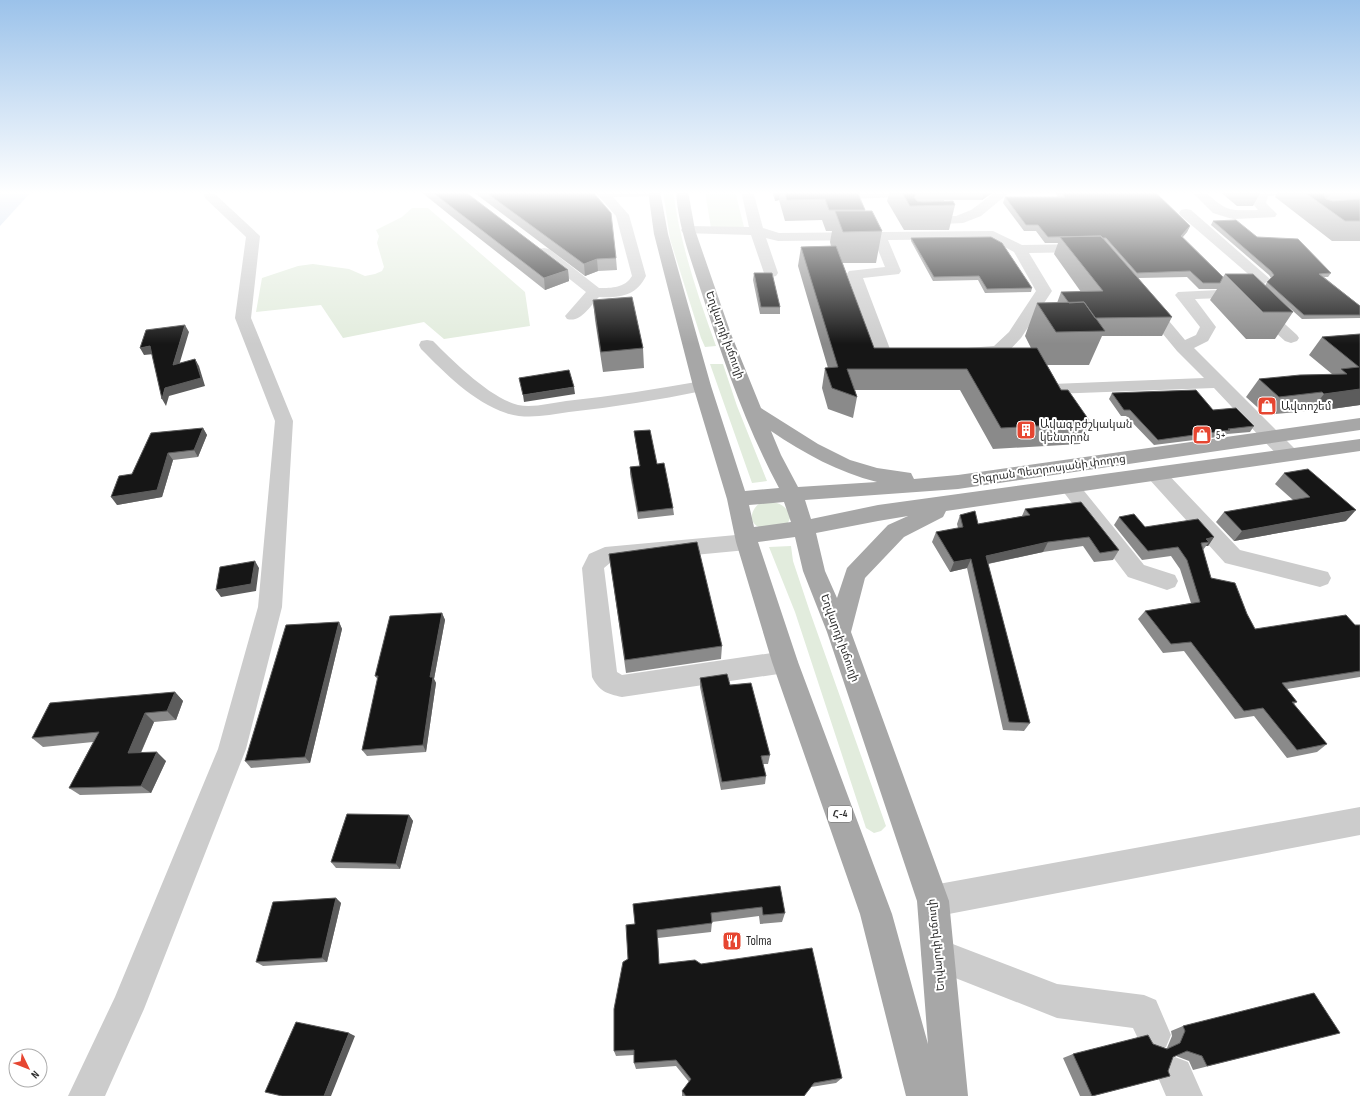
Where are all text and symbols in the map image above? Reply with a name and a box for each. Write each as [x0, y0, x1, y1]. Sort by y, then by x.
street label: Եղվարդի խճուղի [703, 289, 747, 381]
shop icon: Ավտոշեմ [1256, 395, 1278, 417]
place label: Ավտոշեմ [1281, 400, 1332, 413]
place label: Ավագ բժշկական կենտրոն [1040, 418, 1132, 444]
building icon: Ավագ բժշկական կենտրոն [1015, 419, 1037, 441]
shop icon: 5+ [1191, 424, 1213, 446]
place label: 5+ [1216, 429, 1226, 442]
street label: Տիգրան Պետրոսյանի փողոց [972, 452, 1126, 486]
street label: Եղվարդի խճուղի [818, 592, 862, 684]
road number: Հ-4 [828, 806, 852, 822]
street label: Եղվարդի խճուղի [925, 898, 947, 992]
restaurant icon: Tolma [721, 930, 743, 952]
place label: Tolma [746, 933, 772, 949]
north arrow [8, 1048, 48, 1088]
text: N [28, 1068, 42, 1081]

